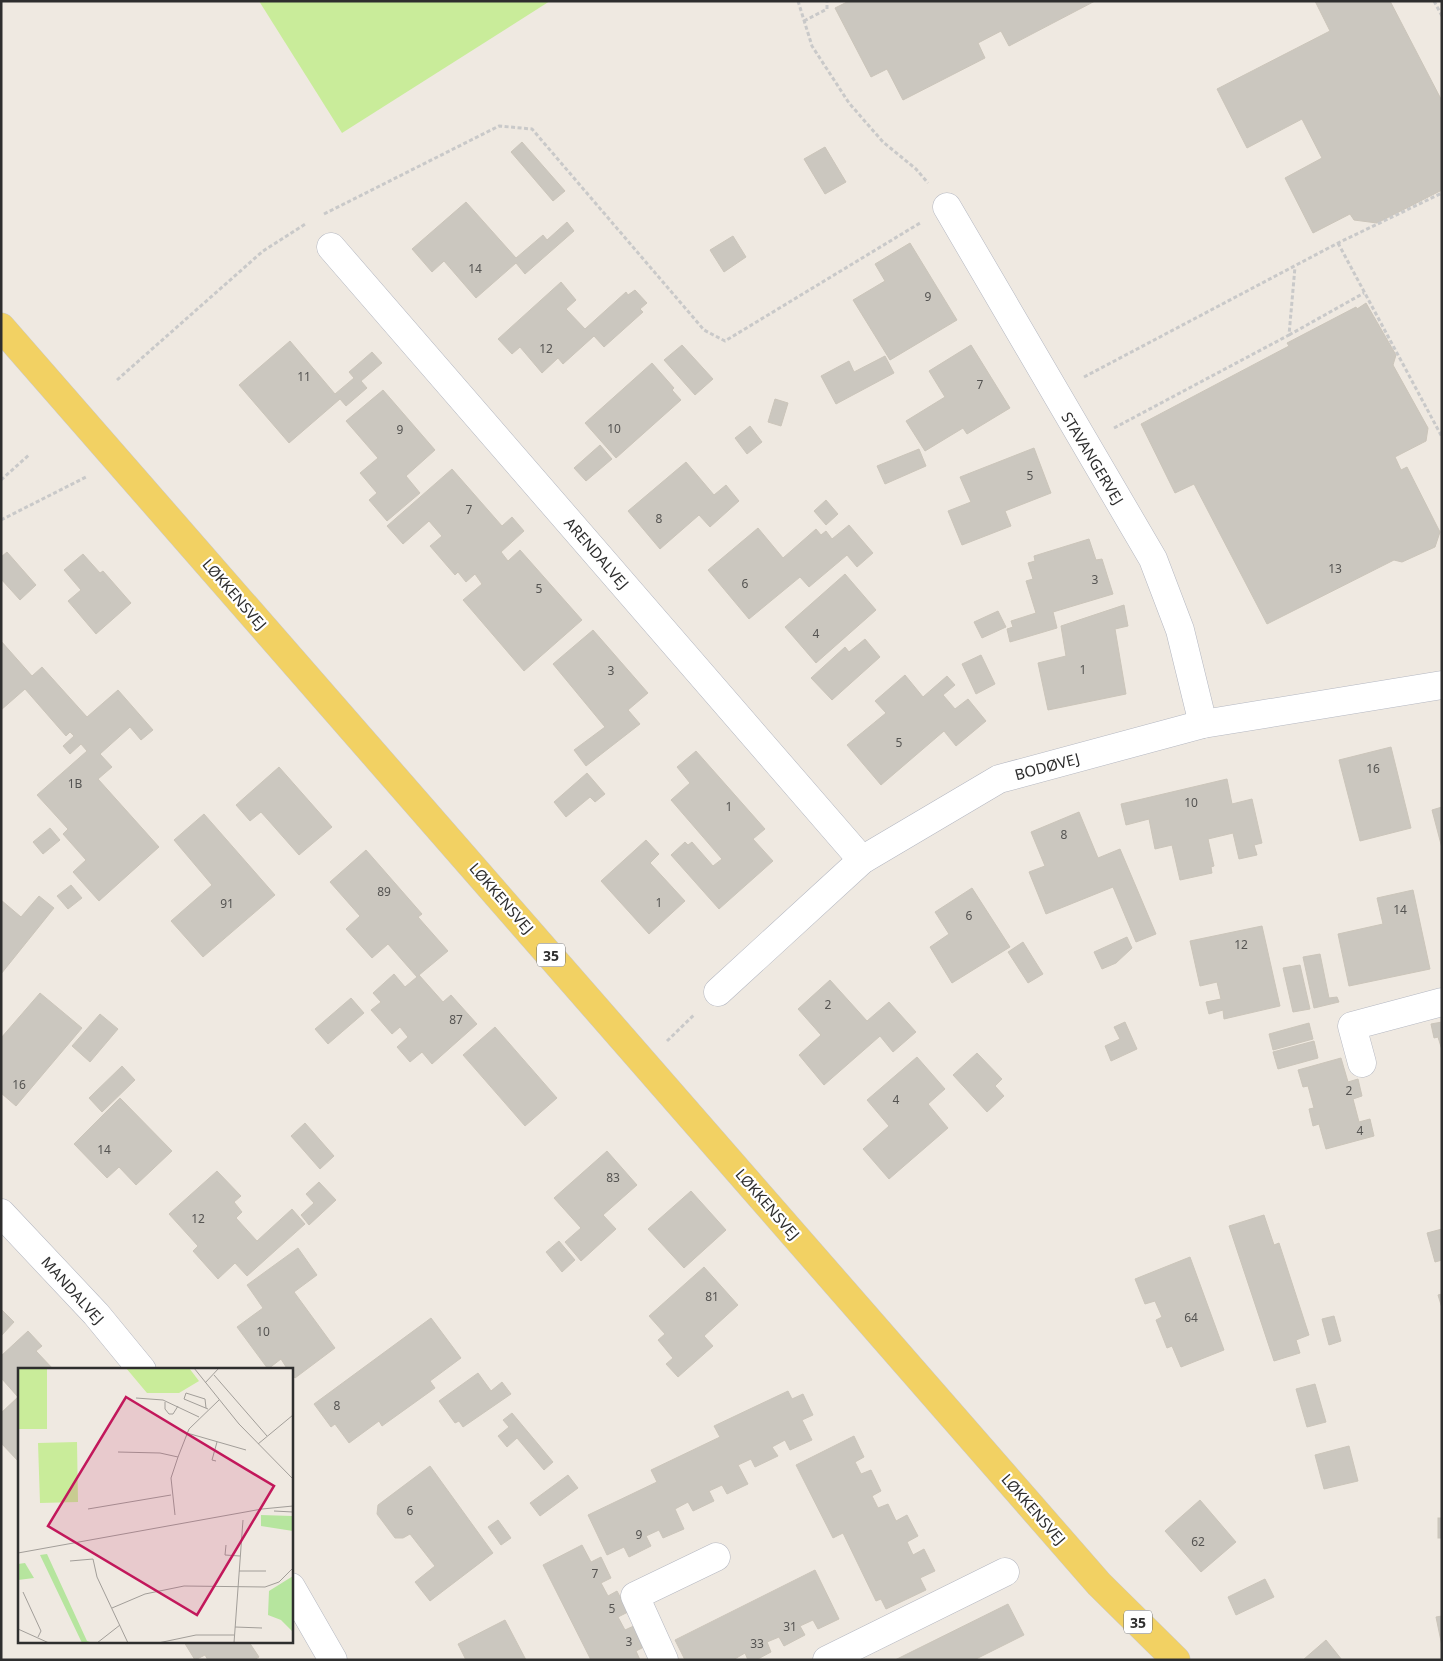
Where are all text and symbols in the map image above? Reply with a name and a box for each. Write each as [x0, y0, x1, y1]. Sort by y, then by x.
house number: 14 [468, 260, 482, 277]
house number: 9 [925, 288, 932, 305]
house number: 12 [539, 340, 553, 357]
house number: 11 [297, 368, 311, 385]
house number: 7 [977, 376, 984, 393]
street label: STAVANGERVEJ [1057, 408, 1129, 508]
house number: 10 [607, 420, 621, 437]
house number: 9 [397, 421, 404, 438]
house number: 5 [1027, 467, 1034, 484]
house number: 7 [466, 501, 473, 518]
house number: 8 [656, 510, 663, 527]
street label: ARENDALVEJ [560, 513, 634, 593]
street label: LØKKENSVEJ [199, 554, 271, 634]
house number: 13 [1328, 560, 1342, 577]
house number: 3 [1092, 571, 1099, 588]
house number: 6 [742, 575, 749, 592]
house number: 5 [536, 580, 543, 597]
house number: 4 [813, 625, 820, 642]
house number: 1 [1080, 661, 1086, 678]
house number: 3 [608, 662, 615, 679]
house number: 5 [896, 734, 903, 751]
street label: BODØVEJ [1012, 748, 1082, 784]
house number: 16 [1366, 760, 1380, 777]
house number: 1B [68, 775, 83, 792]
house number: 10 [1184, 794, 1198, 811]
house number: 1 [726, 798, 732, 815]
house number: 8 [1061, 826, 1068, 843]
street label: LØKKENSVEJ [466, 858, 538, 938]
house number: 89 [377, 883, 391, 900]
house number: 1 [656, 894, 662, 911]
house number: 91 [220, 895, 234, 912]
house number: 14 [1393, 901, 1407, 918]
house number: 6 [966, 907, 973, 924]
house number: 12 [1234, 936, 1248, 953]
road number: 35 [537, 944, 565, 966]
house number: 2 [825, 996, 832, 1013]
house number: 87 [449, 1011, 463, 1028]
house number: 16 [12, 1076, 26, 1093]
house number: 2 [1346, 1082, 1353, 1099]
house number: 4 [893, 1091, 900, 1108]
house number: 4 [1357, 1122, 1364, 1139]
house number: 14 [97, 1141, 111, 1158]
street label: LØKKENSVEJ [732, 1164, 804, 1244]
house number: 83 [606, 1169, 620, 1186]
house number: 12 [191, 1210, 205, 1227]
street label: MANDALVEJ [37, 1252, 109, 1328]
house number: 81 [705, 1288, 719, 1305]
house number: 64 [1184, 1309, 1198, 1326]
house number: 10 [256, 1323, 270, 1340]
inset map [18, 1368, 292, 1644]
house number: 8 [334, 1397, 341, 1414]
street label: LØKKENSVEJ [998, 1469, 1070, 1549]
house number: 6 [407, 1502, 414, 1519]
house number: 9 [636, 1526, 643, 1543]
house number: 62 [1191, 1533, 1205, 1550]
house number: 7 [592, 1565, 599, 1582]
house number: 5 [609, 1600, 616, 1617]
road number: 35 [1124, 1610, 1152, 1634]
house number: 31 [783, 1618, 797, 1635]
house number: 3 [626, 1633, 633, 1650]
house number: 33 [750, 1635, 764, 1652]

